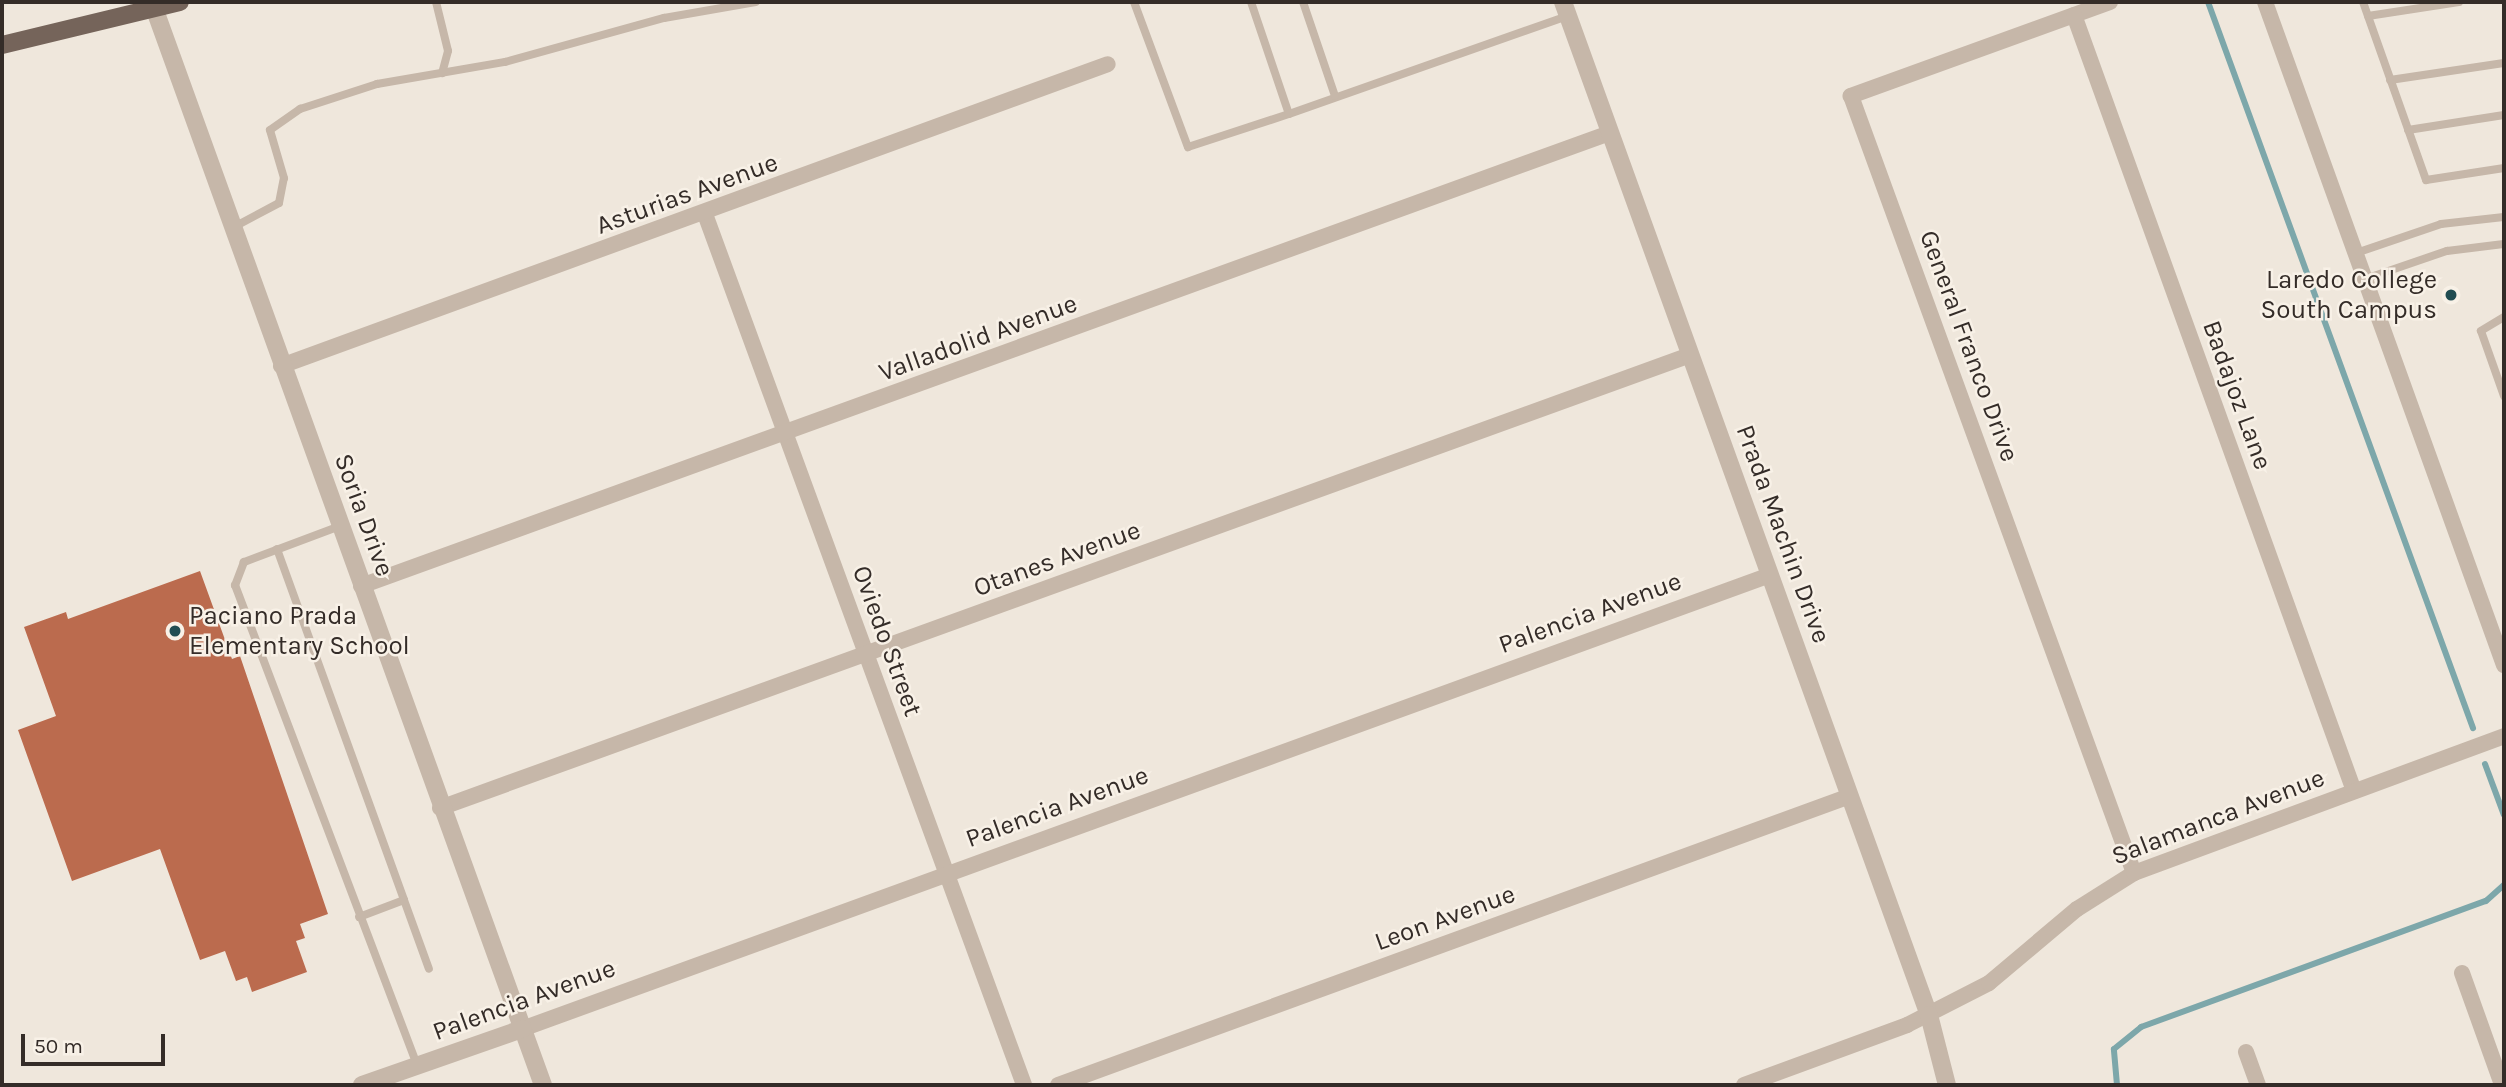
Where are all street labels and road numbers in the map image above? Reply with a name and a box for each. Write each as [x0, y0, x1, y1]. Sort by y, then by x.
street label: Asturias Avenue [592, 147, 782, 241]
street label: General Franco Drive [1913, 226, 2025, 466]
street label: Valladolid Avenue [875, 288, 1081, 388]
street label: Badajoz Lane [2196, 316, 2278, 474]
street label: Prada Machin Drive [1729, 421, 1837, 647]
street label: Soria Drive [327, 449, 401, 581]
street label: Otanes Avenue [969, 514, 1145, 604]
street label: Oviedo Street [845, 561, 929, 721]
street label: Palencia Avenue [1494, 565, 1686, 661]
street label: Palencia Avenue [961, 759, 1153, 855]
street label: Salamanca Avenue [2107, 762, 2329, 872]
street label: Leon Avenue [1371, 878, 1519, 958]
street label: Palencia Avenue [428, 952, 620, 1048]

